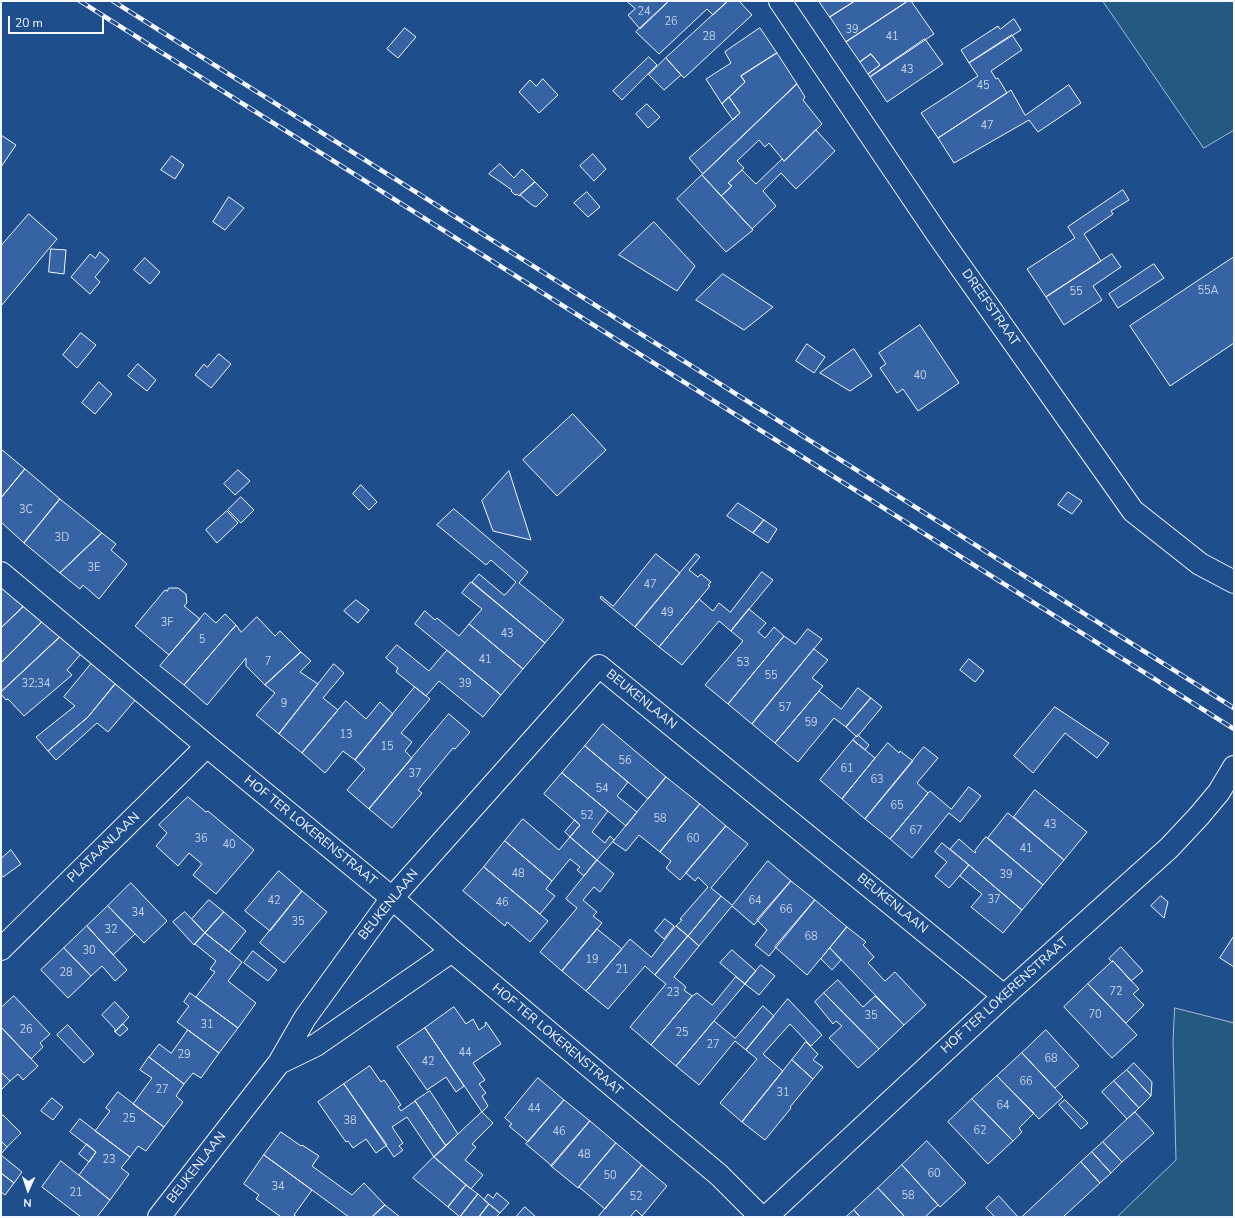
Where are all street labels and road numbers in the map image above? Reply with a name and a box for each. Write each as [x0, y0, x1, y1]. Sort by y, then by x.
street label: DREEFSTRAAT [958, 267, 1022, 349]
street label: BEUKENLAAN [602, 667, 680, 733]
street label: HOF TER LOKERENSTRAAT [241, 773, 379, 889]
street label: PLATAANLAAN [65, 810, 143, 886]
street label: BEUKENLAAN [356, 866, 422, 944]
street label: BEUKENLAAN [853, 871, 931, 937]
street label: HOF TER LOKERENSTRAAT [938, 935, 1072, 1057]
street label: HOF TER LOKERENSTRAAT [488, 981, 626, 1099]
street label: BEUKENLAAN [164, 1129, 230, 1207]

